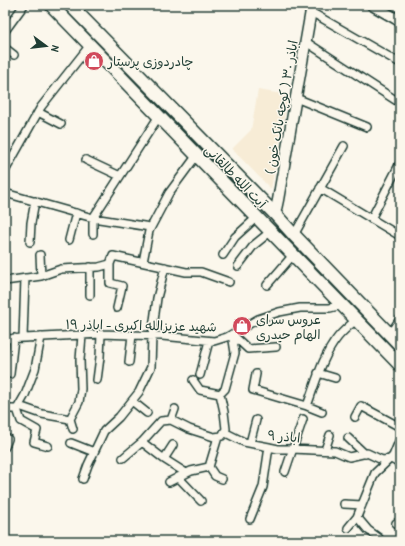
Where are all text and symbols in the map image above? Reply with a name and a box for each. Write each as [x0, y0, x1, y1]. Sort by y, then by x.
north arrow [26, 26, 66, 66]
street label: اباذر ۳۰ ( کوچه بانک خون ) [260, 39, 302, 175]
text: N [48, 44, 63, 53]
shop icon: چادردوزی پرستار [83, 50, 105, 72]
place label: چادردوزی پرستار [107, 52, 194, 70]
street label: آیت الله طالقانی [200, 140, 272, 213]
place label: عروس سرای الهام حیدری [256, 310, 322, 345]
street label: شهید عزیزالله اکبری - اباذر ۱۹ [65, 315, 217, 335]
shop icon: عروس سرای الهام حیدری [231, 315, 253, 337]
street label: اباذر ۹ [267, 426, 301, 446]

